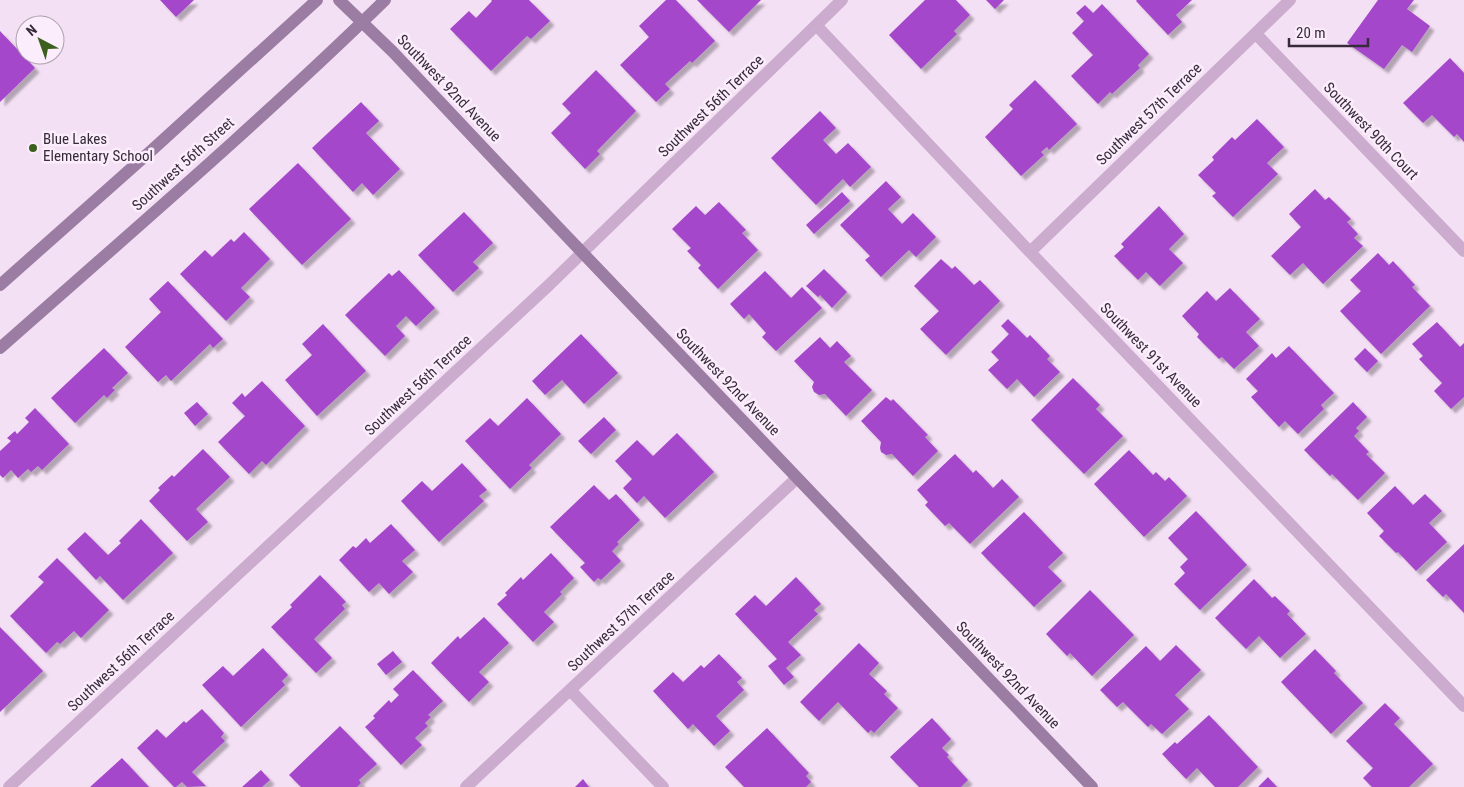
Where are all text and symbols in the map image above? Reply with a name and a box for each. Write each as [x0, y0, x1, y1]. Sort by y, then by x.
north arrow [15, 15, 65, 65]
scale bar [1289, 15, 1368, 47]
text: N [23, 21, 40, 39]
text: 20 m [1296, 24, 1326, 42]
street label: Southwest 92nd Avenue [393, 31, 505, 145]
street label: Southwest 56th Terrace [655, 51, 767, 161]
street label: Southwest 57th Terrace [1093, 59, 1205, 169]
street label: Southwest 90th Court [1320, 79, 1422, 183]
street label: Southwest 56th Street [128, 114, 238, 214]
place label: Blue Lakes Elementary School [43, 130, 153, 165]
marker: Blue Lakes Elementary School [27, 142, 39, 154]
street label: Southwest 91st Avenue [1096, 299, 1206, 411]
street label: Southwest 92nd Avenue [672, 325, 784, 439]
street label: Southwest 56th Terrace [361, 331, 475, 439]
street label: Southwest 57th Terrace [564, 567, 678, 675]
street label: Southwest 56th Terrace [64, 607, 178, 715]
street label: Southwest 92nd Avenue [952, 618, 1064, 732]

